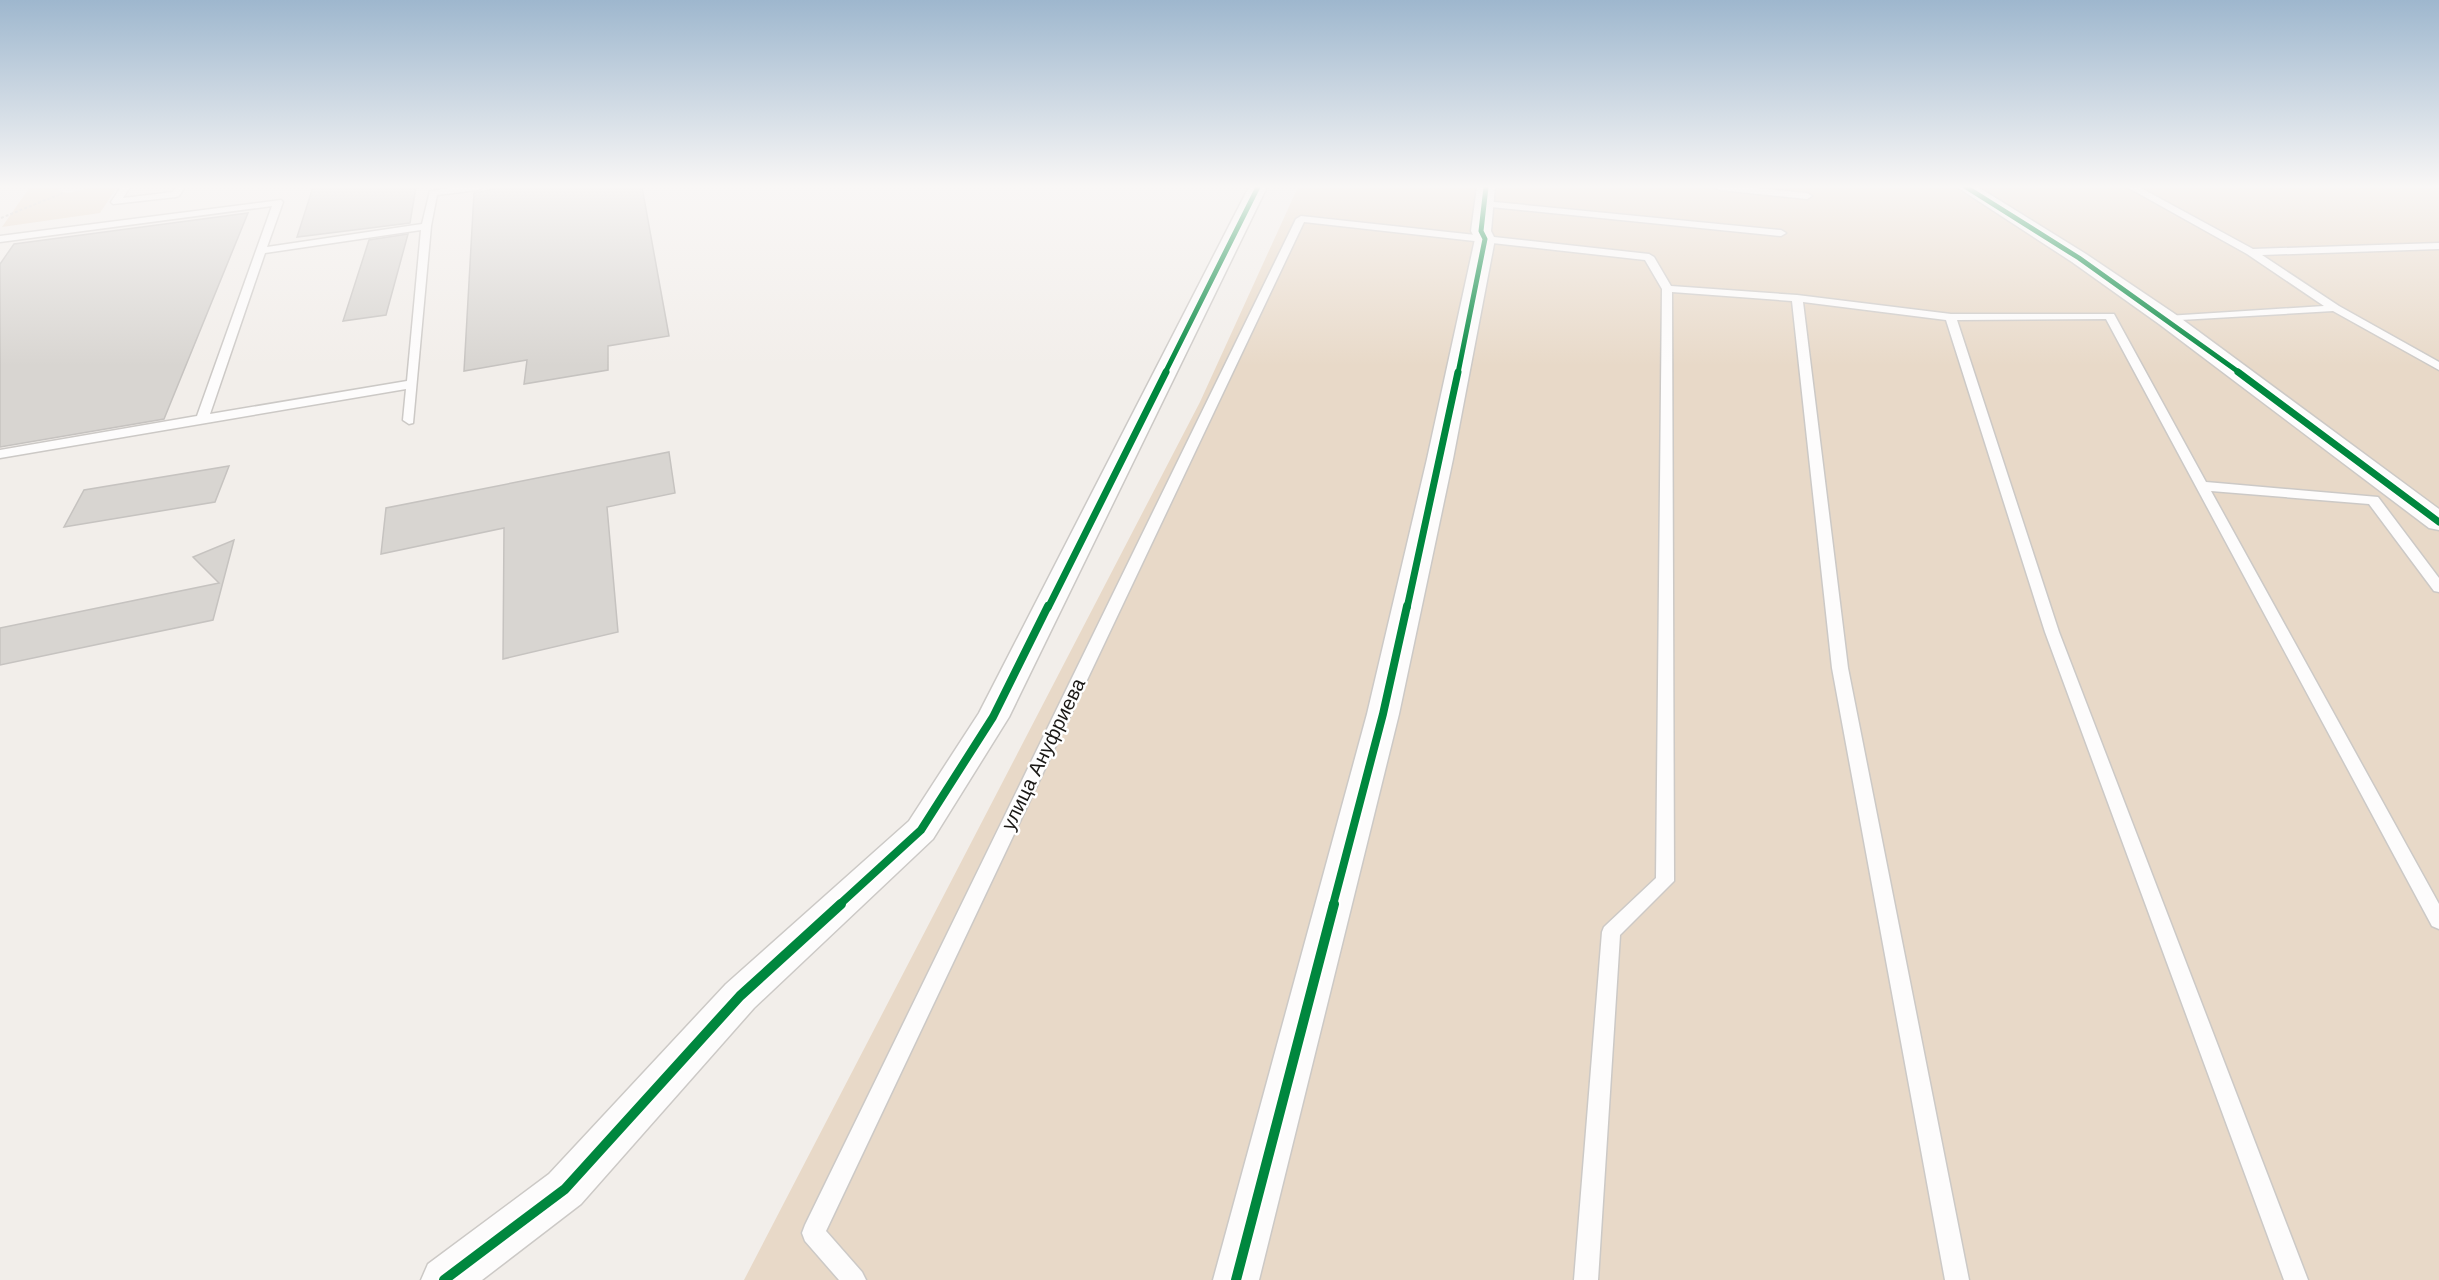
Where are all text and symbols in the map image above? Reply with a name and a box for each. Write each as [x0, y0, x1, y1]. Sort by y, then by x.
street label: улица Ануфриева [997, 674, 1090, 833]

